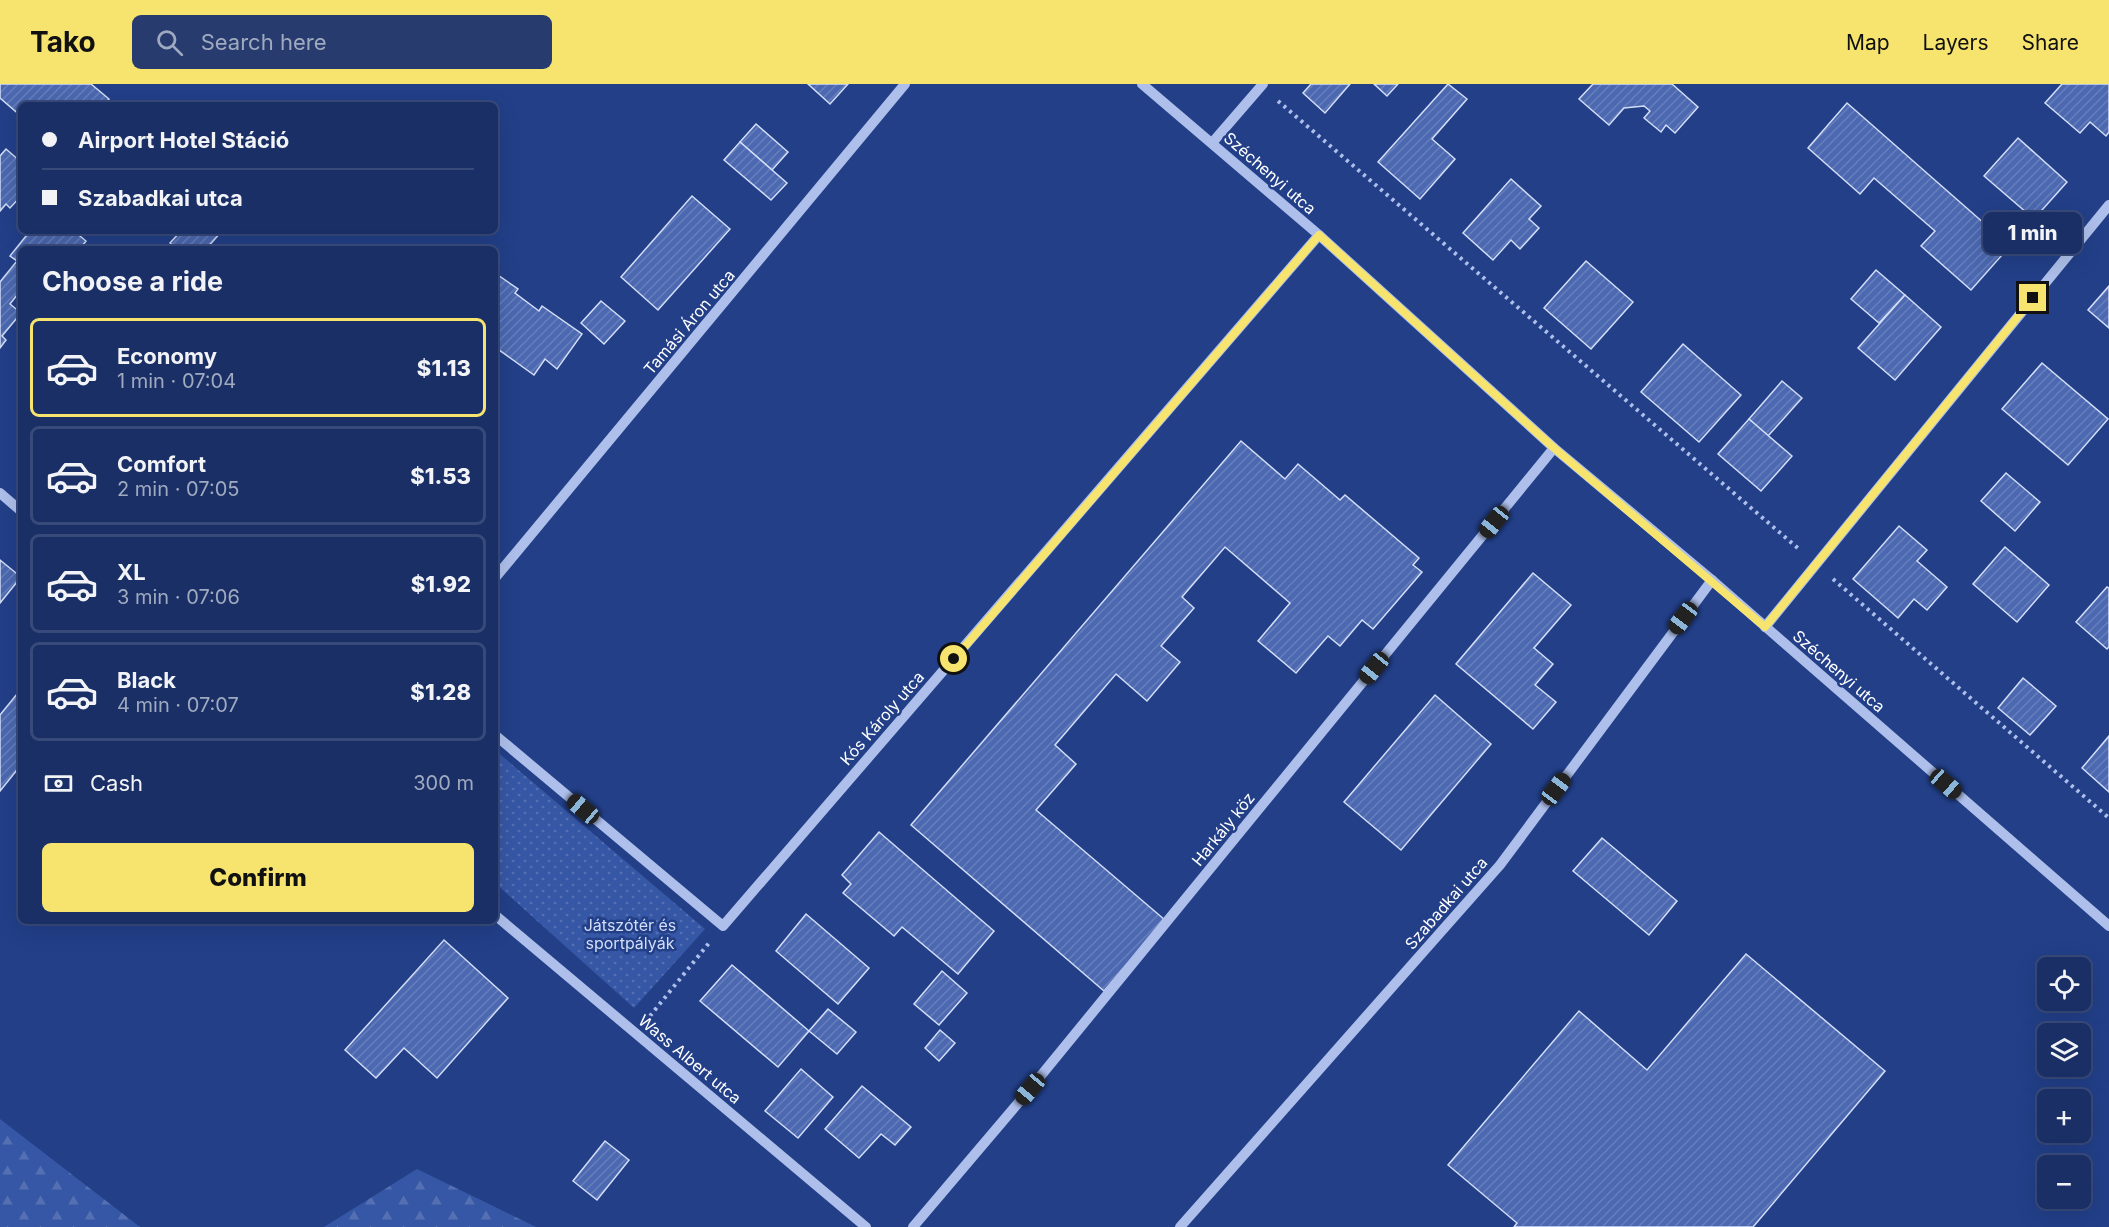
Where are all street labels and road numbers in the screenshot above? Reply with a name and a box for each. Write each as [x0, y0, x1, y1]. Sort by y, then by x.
street label: Széchenyi utca [1220, 128, 1320, 218]
street label: Tamási Áron utca [639, 265, 739, 379]
street label: Széchenyi utca [1789, 626, 1889, 716]
street label: Kós Károly utca [836, 667, 928, 769]
street label: Harkály köz [1187, 788, 1259, 870]
street label: Szabadkai utca [1400, 853, 1492, 953]
street label: Wass Albert utca [634, 1010, 746, 1108]

